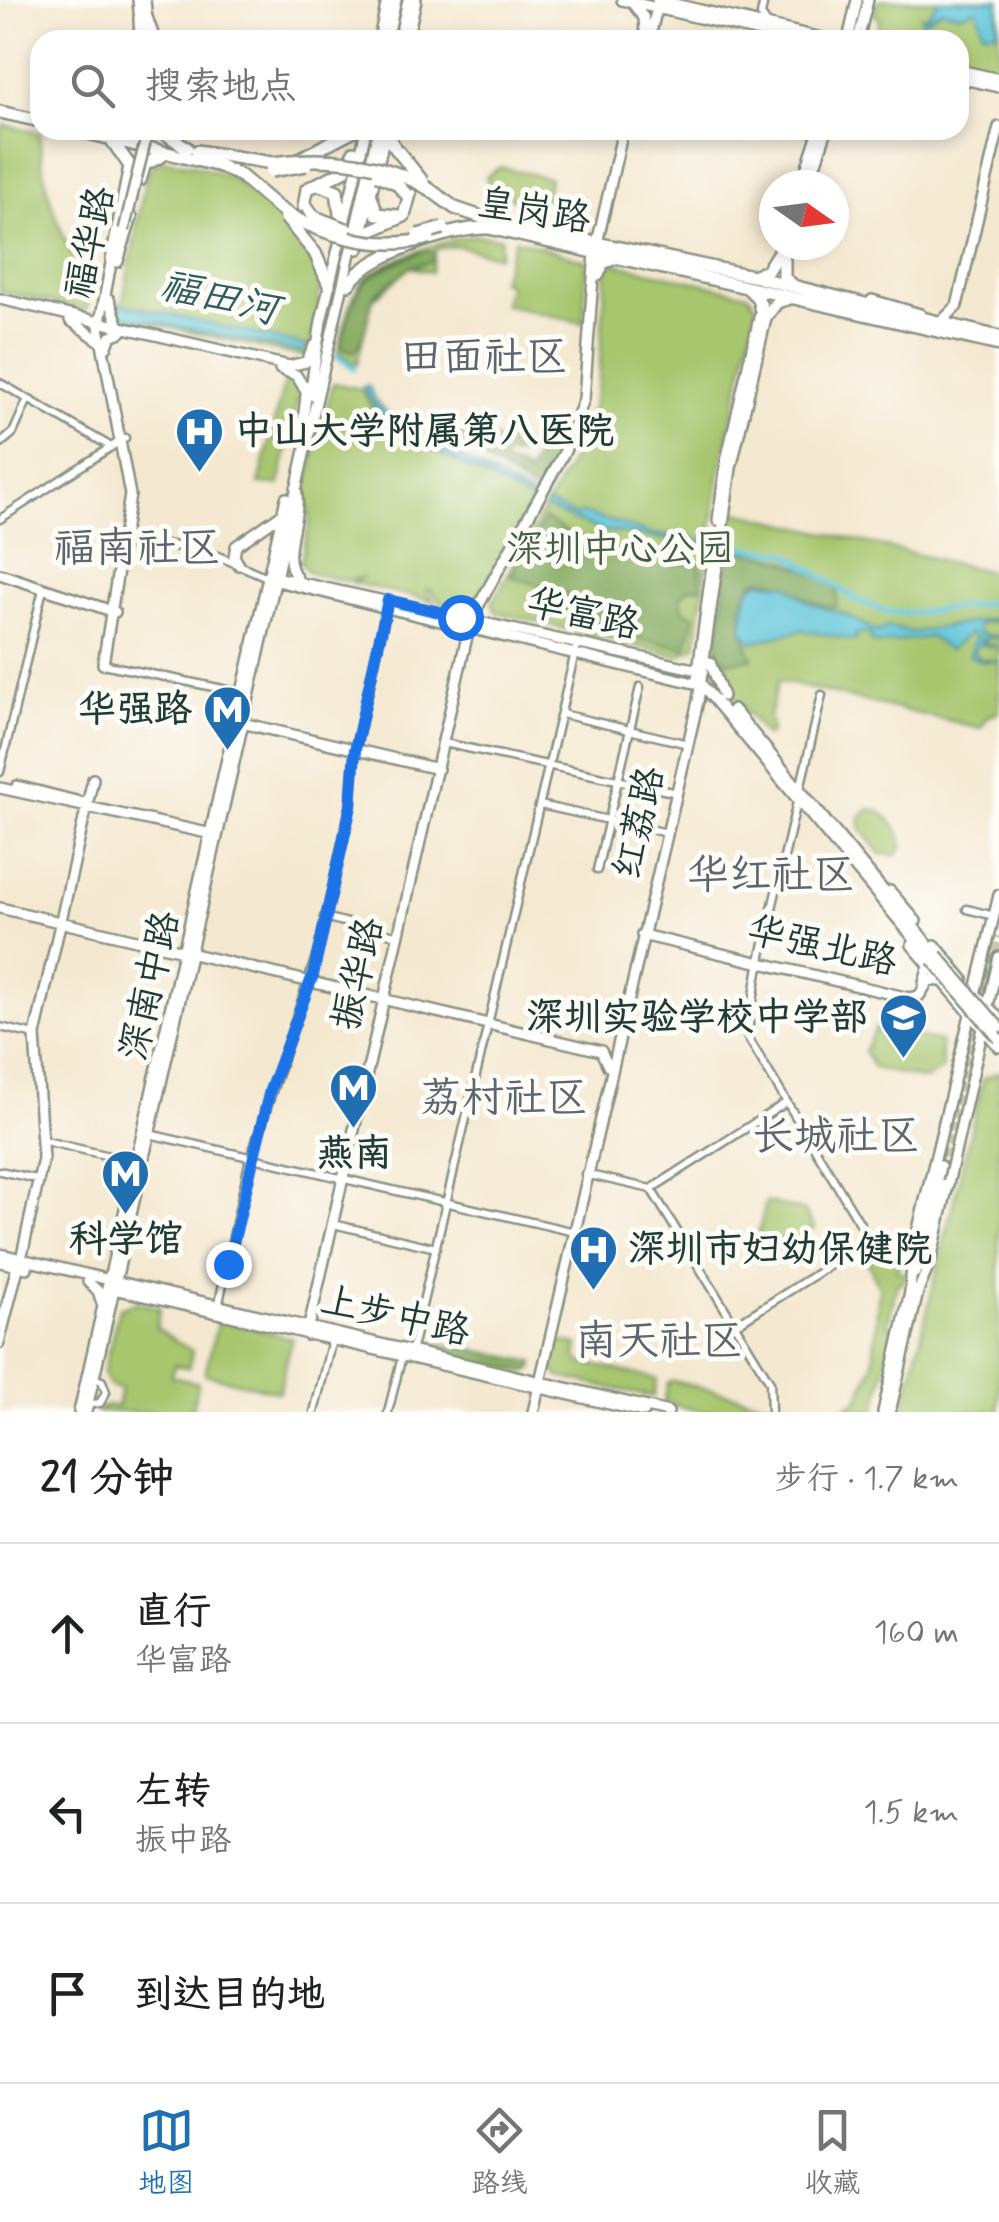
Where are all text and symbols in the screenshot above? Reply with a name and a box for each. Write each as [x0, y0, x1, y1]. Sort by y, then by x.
search box [30, 30, 969, 140]
icon: search [65, 58, 120, 113]
text: 搜索地点 [145, 63, 297, 112]
north arrow [759, 170, 849, 260]
street label: 皇岗路 [474, 179, 594, 245]
street label: 福华路 [55, 182, 127, 304]
water label: 福田河 [155, 260, 289, 339]
district label: 田面社区 [400, 331, 568, 386]
hospital icon: 中山大学附属第八医院 [173, 406, 225, 474]
place label: 中山大学附属第八医院 [234, 408, 614, 457]
district label: 福南社区 [53, 522, 221, 577]
park label: 深圳中心公园 [506, 526, 734, 575]
street label: 华富路 [522, 578, 644, 652]
route start [438, 595, 484, 641]
metro station icon: 华强路 [201, 684, 253, 752]
place label: 华强路 [78, 686, 192, 735]
street label: 红荔路 [603, 762, 677, 884]
district label: 华红社区 [687, 849, 855, 904]
street label: 深南中路 [110, 906, 192, 1066]
street label: 华强北路 [742, 906, 902, 988]
street label: 振华路 [322, 913, 396, 1035]
school or university icon: 深圳实验学校中学部 [877, 992, 929, 1060]
place label: 深圳实验学校中学部 [526, 994, 868, 1043]
metro station icon: 燕南 [328, 1062, 380, 1130]
district label: 荔村社区 [420, 1072, 588, 1127]
district label: 长城社区 [752, 1110, 920, 1165]
place label: 燕南 [316, 1130, 392, 1179]
metro station icon: 科学馆 [100, 1148, 152, 1216]
place label: 科学馆 [69, 1216, 183, 1265]
hospital icon: 深圳市妇幼保健院 [567, 1224, 619, 1292]
place label: 深圳市妇幼保健院 [628, 1226, 932, 1275]
route end [206, 1242, 252, 1288]
street label: 上步中路 [315, 1276, 475, 1358]
district label: 南天社区 [575, 1315, 743, 1370]
text: 21 分钟 [40, 1452, 174, 1507]
text: 步行 · 1.7 km [775, 1458, 959, 1500]
text: 直行 [135, 1588, 211, 1637]
icon: ahead [40, 1606, 95, 1661]
text: 160 m [874, 1612, 959, 1654]
text: 华富路 [135, 1640, 231, 1682]
text: 左转 [135, 1768, 211, 1817]
icon: left [40, 1786, 95, 1841]
text: 1.5 km [864, 1792, 959, 1834]
text: 振中路 [135, 1820, 231, 1862]
icon: arrive [40, 1966, 95, 2021]
text: 到达目的地 [135, 1971, 325, 2020]
tab: 地图 [138, 2103, 195, 2203]
tab: 路线 [471, 2103, 528, 2203]
tab: 收藏 [804, 2103, 861, 2203]

